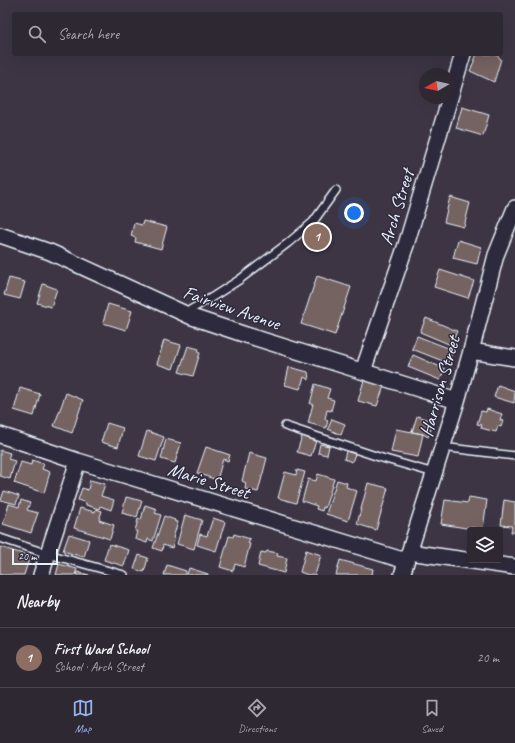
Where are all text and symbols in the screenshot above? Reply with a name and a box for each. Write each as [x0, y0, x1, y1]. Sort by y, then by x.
search box [12, 12, 503, 56]
icon: search [26, 23, 48, 45]
text: Search here [58, 25, 119, 44]
north arrow [419, 68, 455, 104]
street label: Arch Street [374, 164, 421, 248]
your location [344, 203, 364, 223]
pin: 1 [304, 222, 330, 252]
street label: Fairview Avenue [180, 280, 285, 336]
street label: Harrison Street [414, 332, 466, 439]
street label: Marie Street [165, 457, 254, 505]
map controls [467, 527, 503, 563]
button: layers [467, 527, 503, 563]
scale bar [12, 547, 58, 566]
text: 20 m [18, 549, 37, 563]
text: Nearby [16, 591, 59, 612]
text: First Ward School [54, 640, 148, 659]
text: 1 [26, 650, 32, 666]
text: 20 m [477, 650, 499, 666]
text: School · Arch Street [54, 659, 144, 675]
tab: Map [72, 697, 94, 735]
tab: Directions [238, 697, 277, 735]
tab: Saved [421, 697, 443, 735]

